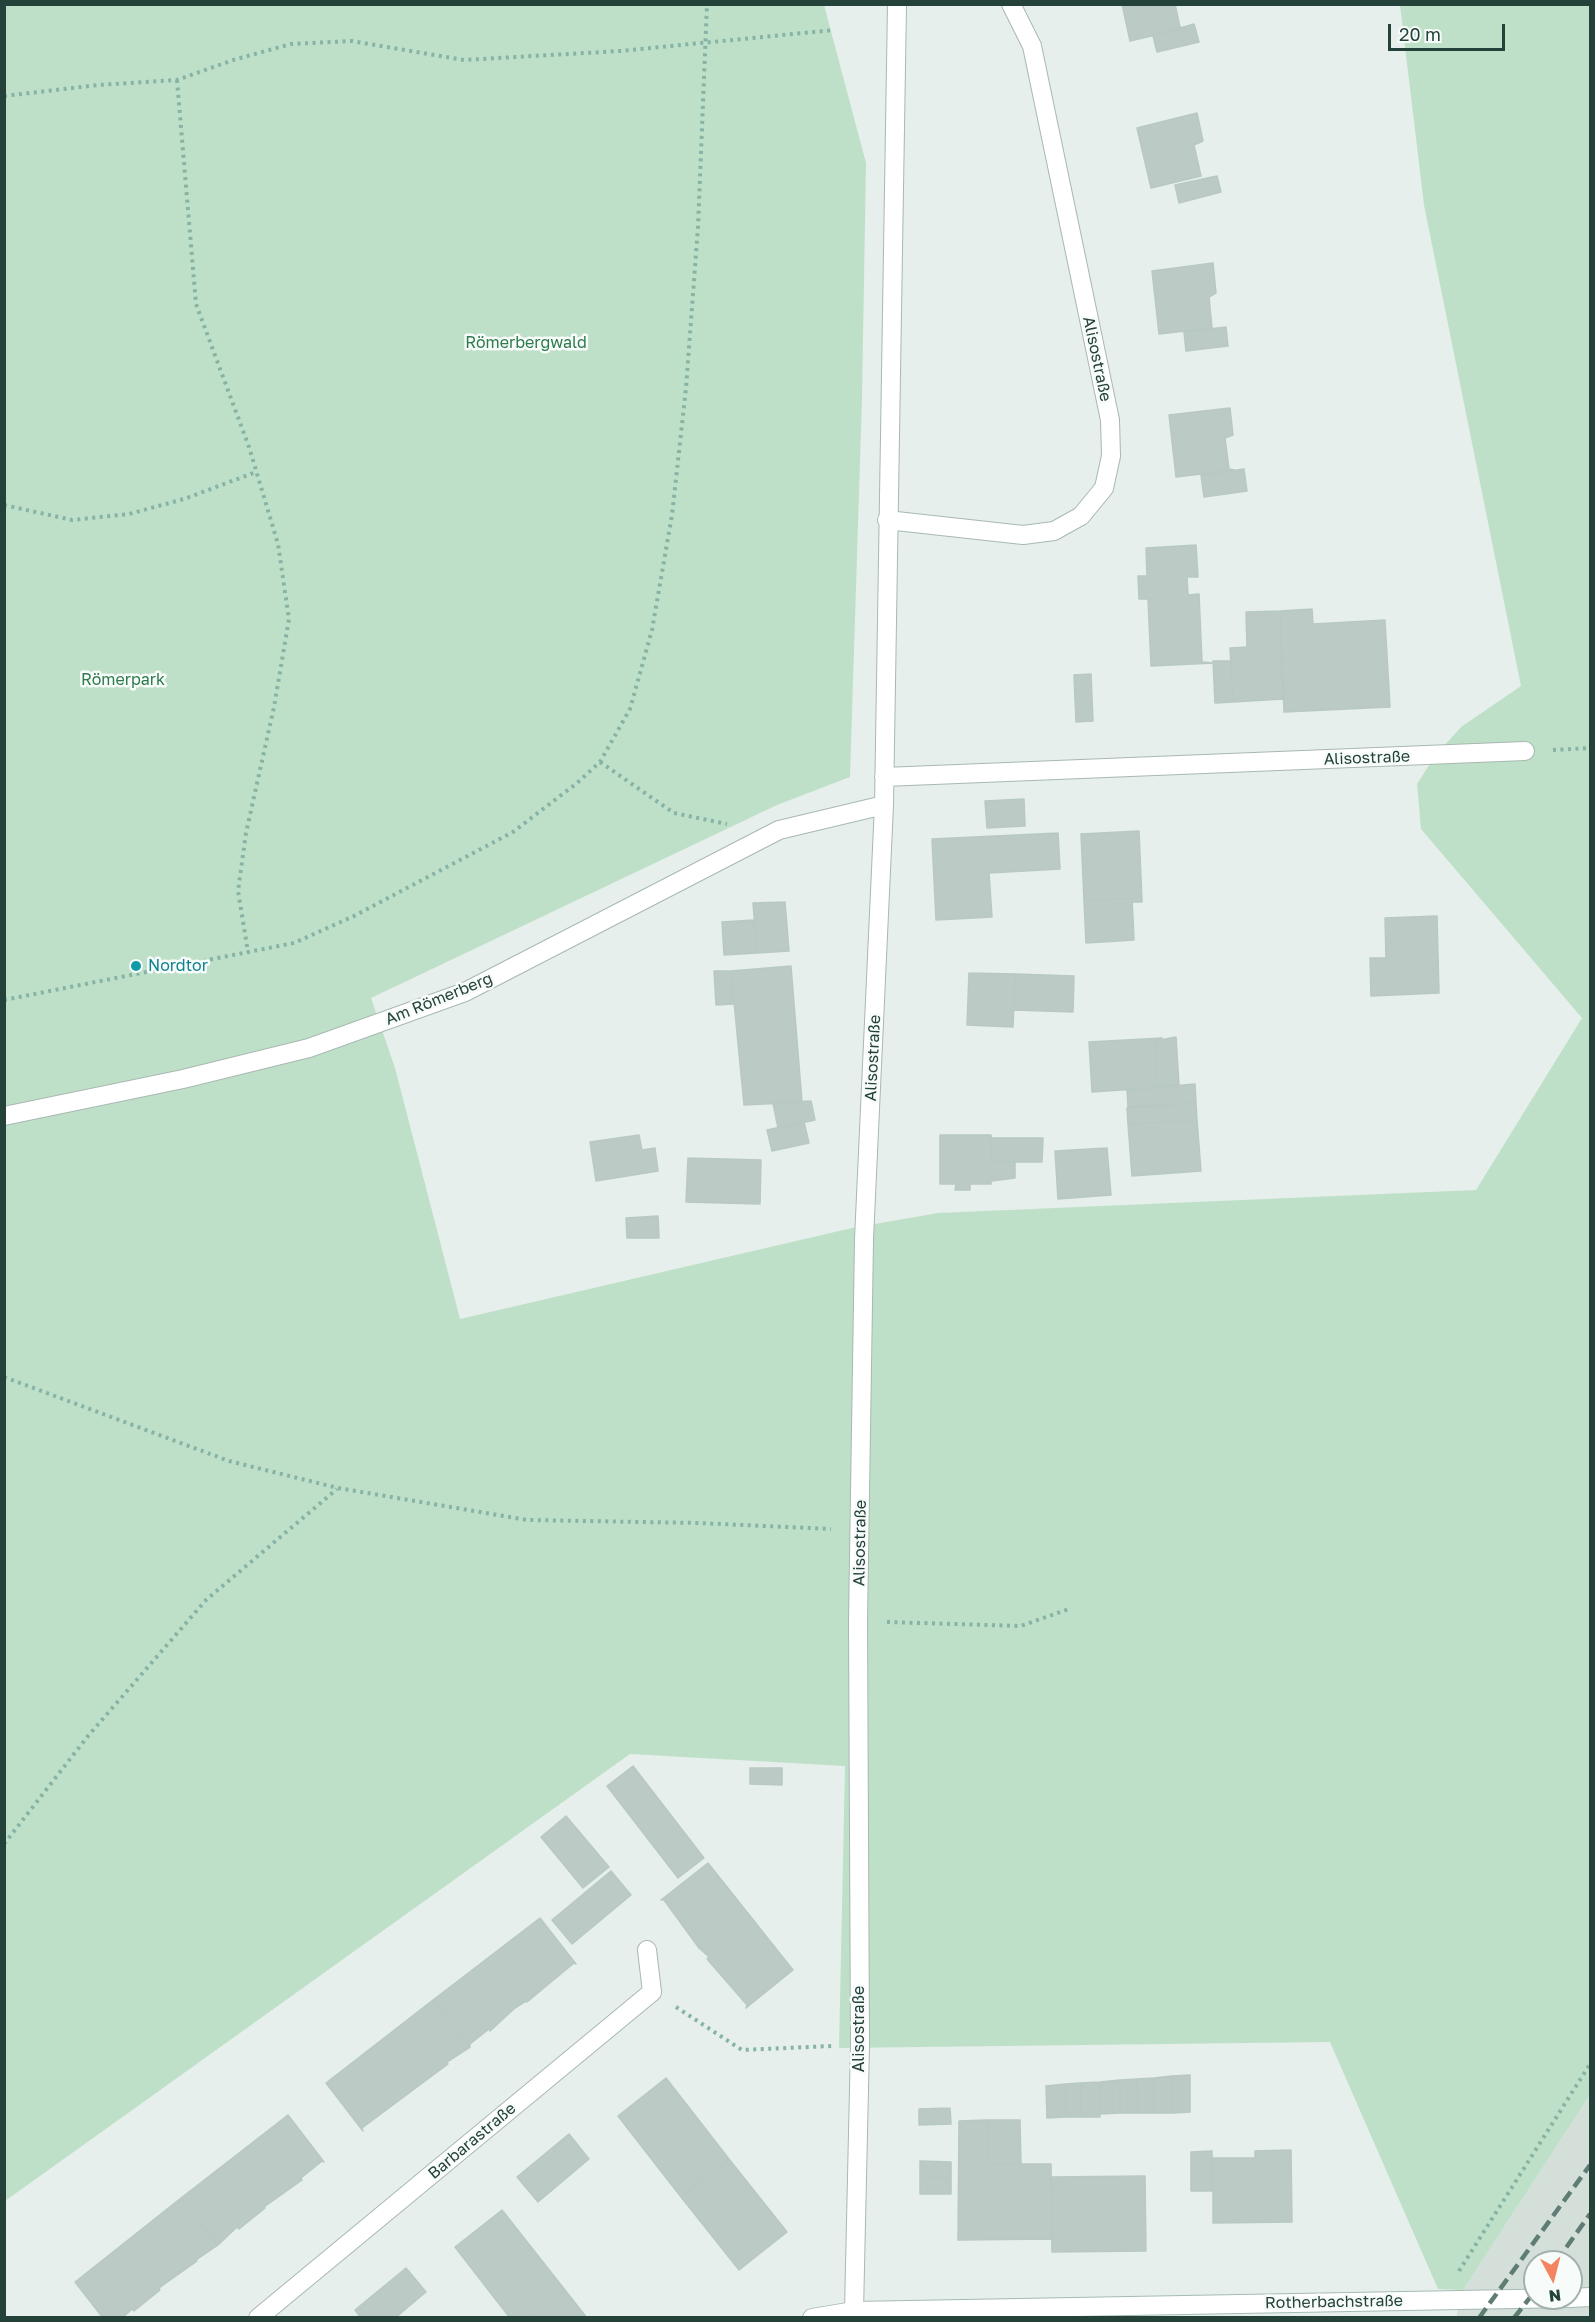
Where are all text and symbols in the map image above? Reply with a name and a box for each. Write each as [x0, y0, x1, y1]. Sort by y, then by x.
scale bar [1391, 12, 1508, 50]
text: 20 m [1399, 23, 1441, 45]
street label: Alisostraße [1079, 315, 1115, 403]
park label: Römerbergwald [465, 333, 587, 353]
park label: Römerpark [81, 670, 165, 690]
street label: Alisostraße [1323, 747, 1411, 769]
place label: Nordtor [148, 956, 208, 976]
marker: Nordtor [129, 959, 143, 973]
street label: Am Römerberg [383, 969, 495, 1029]
street label: Alisostraße [861, 1014, 885, 1102]
street label: Alisostraße [850, 1500, 870, 1586]
street label: Alisostraße [849, 1986, 869, 2072]
street label: Barbarastraße [424, 2099, 520, 2183]
north arrow [1523, 2250, 1583, 2310]
text: N [1548, 2285, 1562, 2307]
street label: Rotherbachstraße [1265, 2291, 1403, 2313]

